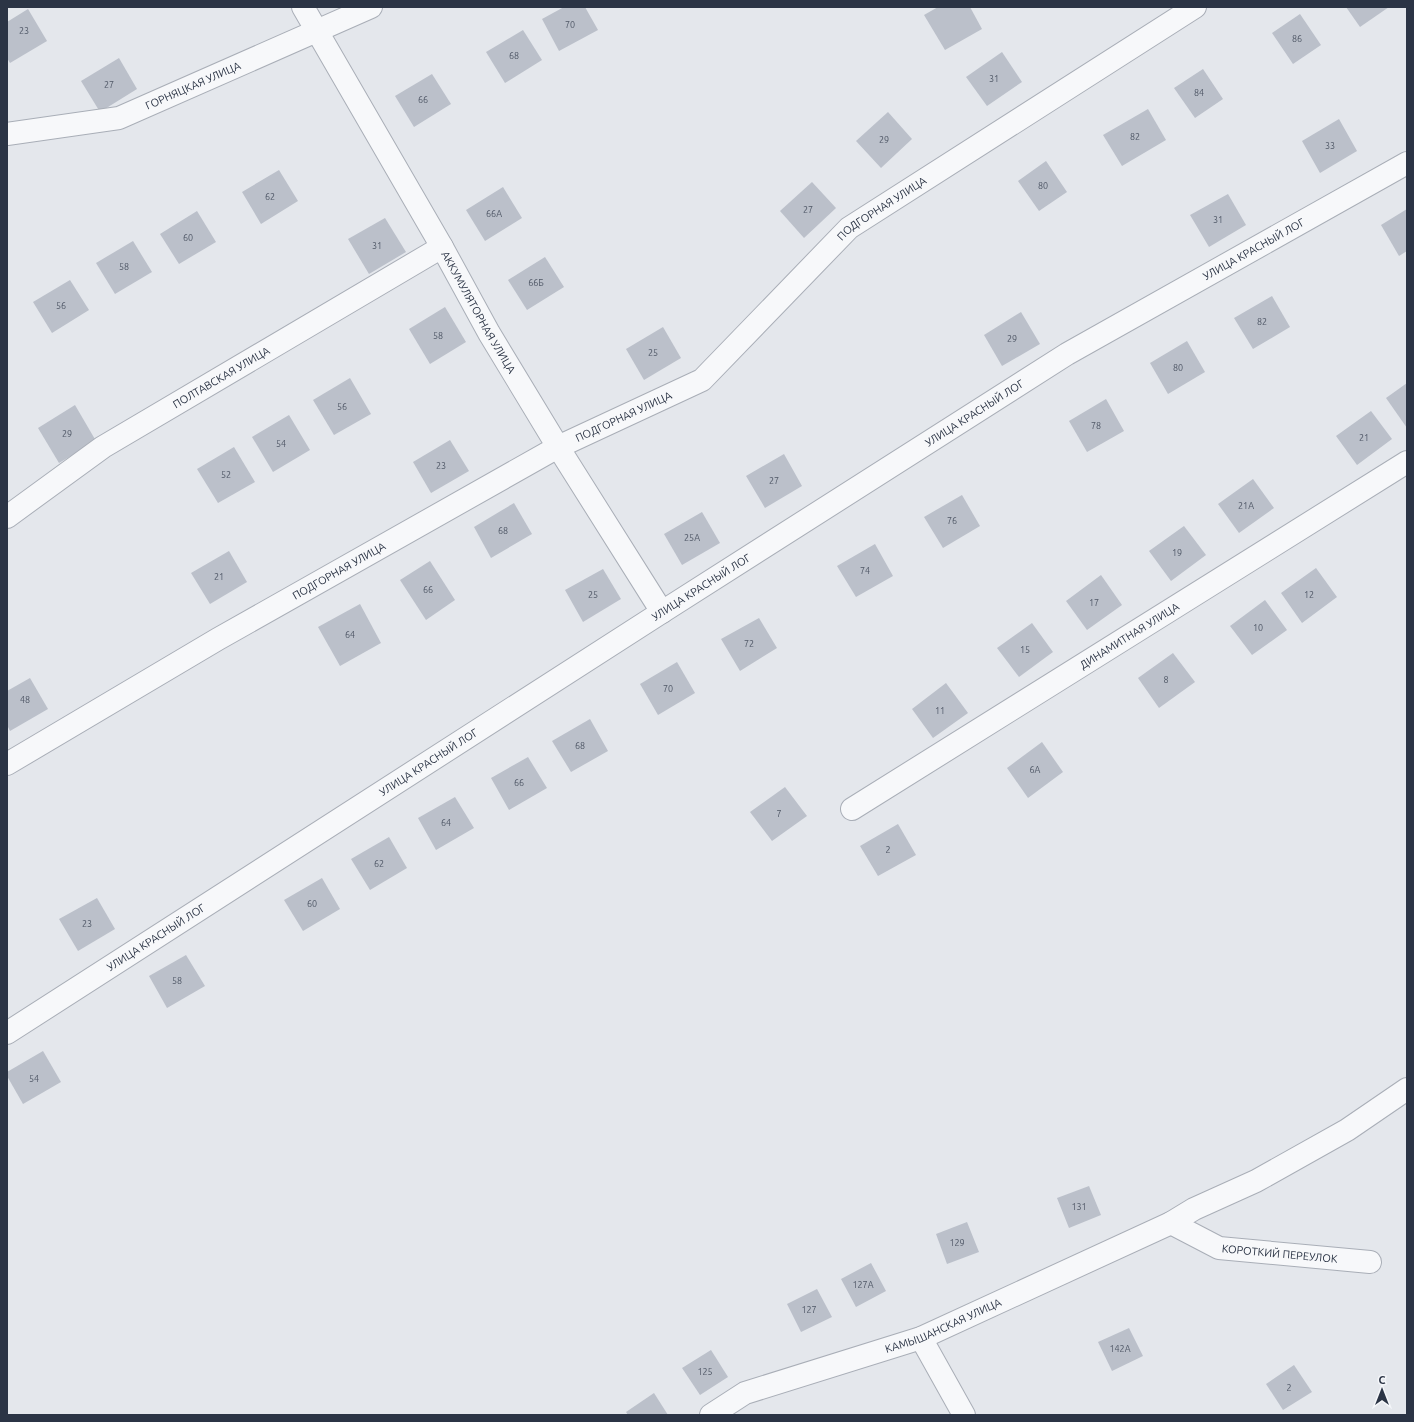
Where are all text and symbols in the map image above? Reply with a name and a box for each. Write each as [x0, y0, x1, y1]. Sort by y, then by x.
house number: 70 [565, 20, 575, 30]
house number: 23 [19, 26, 29, 36]
house number: 86 [1292, 34, 1302, 44]
house number: 68 [509, 51, 519, 61]
street label: ГОРНЯЦКАЯ УЛИЦА [144, 59, 243, 112]
house number: 31 [989, 74, 999, 84]
house number: 27 [104, 80, 114, 90]
house number: 84 [1194, 88, 1204, 98]
house number: 66 [418, 95, 428, 105]
house number: 82 [1130, 132, 1140, 142]
house number: 29 [879, 135, 889, 145]
house number: 33 [1325, 141, 1335, 151]
street label: ПОДГОРНАЯ УЛИЦА [835, 174, 929, 243]
house number: 80 [1038, 181, 1048, 191]
house number: 62 [265, 192, 275, 202]
house number: 27 [803, 205, 813, 215]
house number: 66А [486, 209, 502, 219]
house number: 31 [1213, 215, 1223, 225]
street label: УЛИЦА КРАСНЫЙ ЛОГ [1201, 216, 1307, 282]
house number: 60 [183, 233, 193, 243]
house number: 31 [372, 241, 382, 251]
street label: АККУМУЛЯТОРНАЯ УЛИЦА [439, 249, 518, 376]
house number: 58 [119, 262, 129, 272]
house number: 66Б [528, 278, 544, 288]
house number: 56 [56, 301, 66, 311]
house number: 82 [1257, 317, 1267, 327]
house number: 58 [433, 331, 443, 341]
house number: 29 [1007, 334, 1017, 344]
street label: ПОЛТАВСКАЯ УЛИЦА [171, 344, 272, 410]
house number: 25 [648, 348, 658, 358]
house number: 80 [1173, 363, 1183, 373]
street label: УЛИЦА КРАСНЫЙ ЛОГ [923, 377, 1026, 449]
street label: ПОДГОРНАЯ УЛИЦА [574, 389, 674, 444]
house number: 56 [337, 402, 347, 412]
house number: 78 [1091, 421, 1101, 431]
house number: 29 [62, 429, 72, 439]
house number: 21 [1359, 433, 1369, 443]
house number: 54 [276, 439, 286, 449]
house number: 23 [436, 461, 446, 471]
house number: 52 [221, 470, 231, 480]
house number: 27 [769, 476, 779, 486]
house number: 21А [1238, 501, 1254, 511]
house number: 76 [947, 516, 957, 526]
house number: 68 [498, 526, 508, 536]
house number: 25А [684, 533, 700, 543]
street label: ПОДГОРНАЯ УЛИЦА [290, 539, 388, 602]
house number: 19 [1172, 548, 1182, 558]
street label: УЛИЦА КРАСНЫЙ ЛОГ [650, 551, 753, 623]
house number: 74 [860, 566, 870, 576]
house number: 21 [214, 572, 224, 582]
house number: 66 [423, 585, 433, 595]
house number: 25 [588, 590, 598, 600]
house number: 12 [1304, 590, 1314, 600]
house number: 17 [1089, 598, 1099, 608]
street label: ДИНАМИТНАЯ УЛИЦА [1078, 600, 1182, 671]
house number: 10 [1253, 623, 1263, 633]
house number: 64 [345, 630, 355, 640]
house number: 72 [744, 639, 754, 649]
house number: 15 [1020, 645, 1030, 655]
house number: 8 [1163, 675, 1169, 685]
house number: 70 [663, 684, 673, 694]
house number: 48 [20, 695, 30, 705]
house number: 11 [935, 706, 945, 716]
street label: УЛИЦА КРАСНЫЙ ЛОГ [377, 726, 480, 798]
house number: 68 [575, 741, 585, 751]
house number: 6А [1030, 765, 1041, 775]
house number: 66 [514, 778, 524, 788]
house number: 7 [776, 809, 782, 819]
house number: 64 [441, 818, 451, 828]
house number: 2 [885, 845, 891, 855]
house number: 62 [374, 859, 384, 869]
house number: 60 [307, 899, 317, 909]
street label: УЛИЦА КРАСНЫЙ ЛОГ [105, 901, 208, 973]
house number: 23 [82, 919, 92, 929]
house number: 58 [172, 976, 182, 986]
house number: 54 [29, 1074, 39, 1084]
house number: 131 [1071, 1202, 1087, 1212]
house number: 129 [949, 1238, 965, 1248]
street label: КОРОТКИЙ ПЕРЕУЛОК [1221, 1242, 1338, 1265]
house number: 127А [852, 1280, 874, 1290]
street label: КАМЫШАНСКАЯ УЛИЦА [883, 1296, 1004, 1355]
house number: 127 [801, 1305, 817, 1315]
house number: 142А [1109, 1344, 1131, 1354]
house number: 125 [697, 1367, 713, 1377]
north arrow [1362, 1370, 1402, 1410]
text: С [1378, 1374, 1386, 1386]
house number: 2 [1286, 1383, 1292, 1393]

